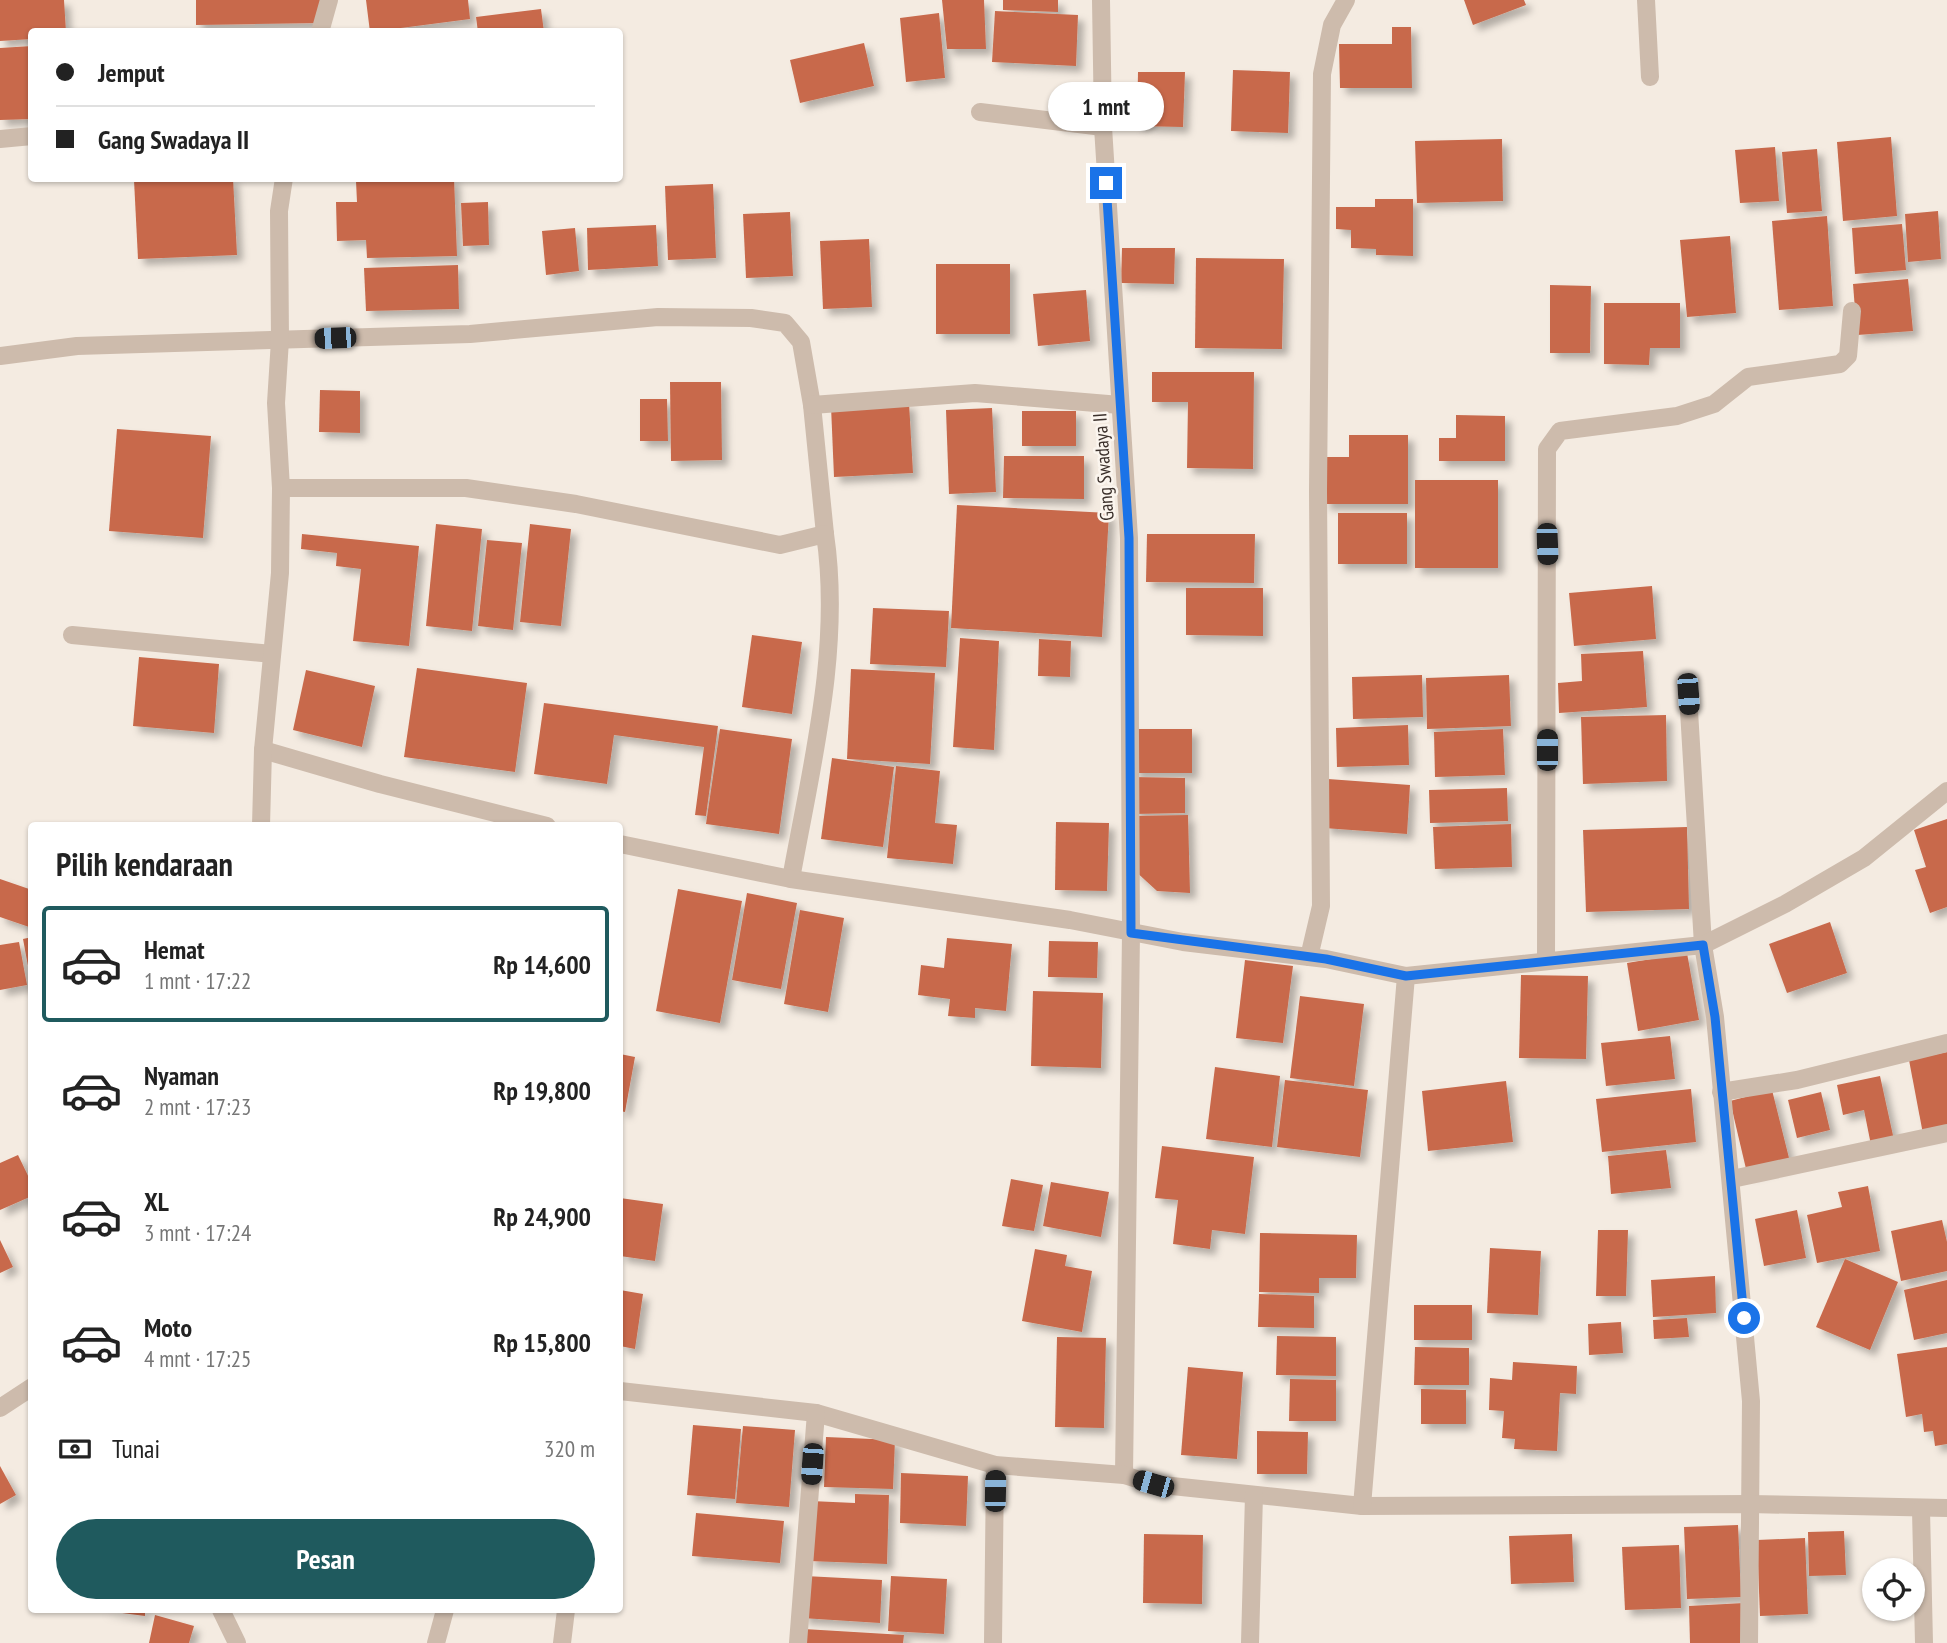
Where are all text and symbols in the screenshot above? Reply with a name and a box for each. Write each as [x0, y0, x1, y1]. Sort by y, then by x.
text: Jemput [98, 56, 165, 89]
callout: 1 mnt [1048, 82, 1164, 130]
text: 1 mnt [1082, 92, 1130, 121]
text: Gang Swadaya II [98, 123, 249, 156]
route end [1090, 167, 1122, 199]
car [314, 327, 357, 349]
street label: Gang Swadaya II [1087, 412, 1119, 522]
car [1536, 523, 1559, 565]
car [1677, 672, 1700, 716]
car [1537, 729, 1558, 771]
text: Pilih kendaraan [56, 843, 233, 885]
icon: car [60, 933, 123, 996]
text: Hemat [144, 933, 205, 966]
text: Rp 14,600 [493, 948, 591, 981]
text: 1 mnt · 17:22 [144, 966, 251, 995]
icon: car [60, 1059, 123, 1122]
text: Nyaman [144, 1059, 219, 1092]
text: Rp 19,800 [493, 1074, 591, 1107]
text: 2 mnt · 17:23 [144, 1092, 251, 1121]
icon: car [60, 1185, 123, 1248]
text: XL [144, 1185, 169, 1218]
text: Rp 24,900 [493, 1200, 591, 1233]
text: 3 mnt · 17:24 [144, 1218, 251, 1247]
route start [1728, 1302, 1760, 1334]
icon: car [60, 1311, 123, 1374]
text: Moto [144, 1311, 192, 1344]
text: Rp 15,800 [493, 1326, 591, 1359]
text: 4 mnt · 17:25 [144, 1344, 251, 1373]
icon: cash [56, 1430, 94, 1468]
text: Tunai [112, 1432, 160, 1465]
text: 320 m [544, 1434, 595, 1463]
car [801, 1442, 824, 1486]
car [1130, 1468, 1177, 1500]
car [985, 1470, 1006, 1512]
button: Pesan [56, 1519, 595, 1599]
map controls [1862, 1558, 1925, 1621]
button: locate [1862, 1558, 1925, 1621]

